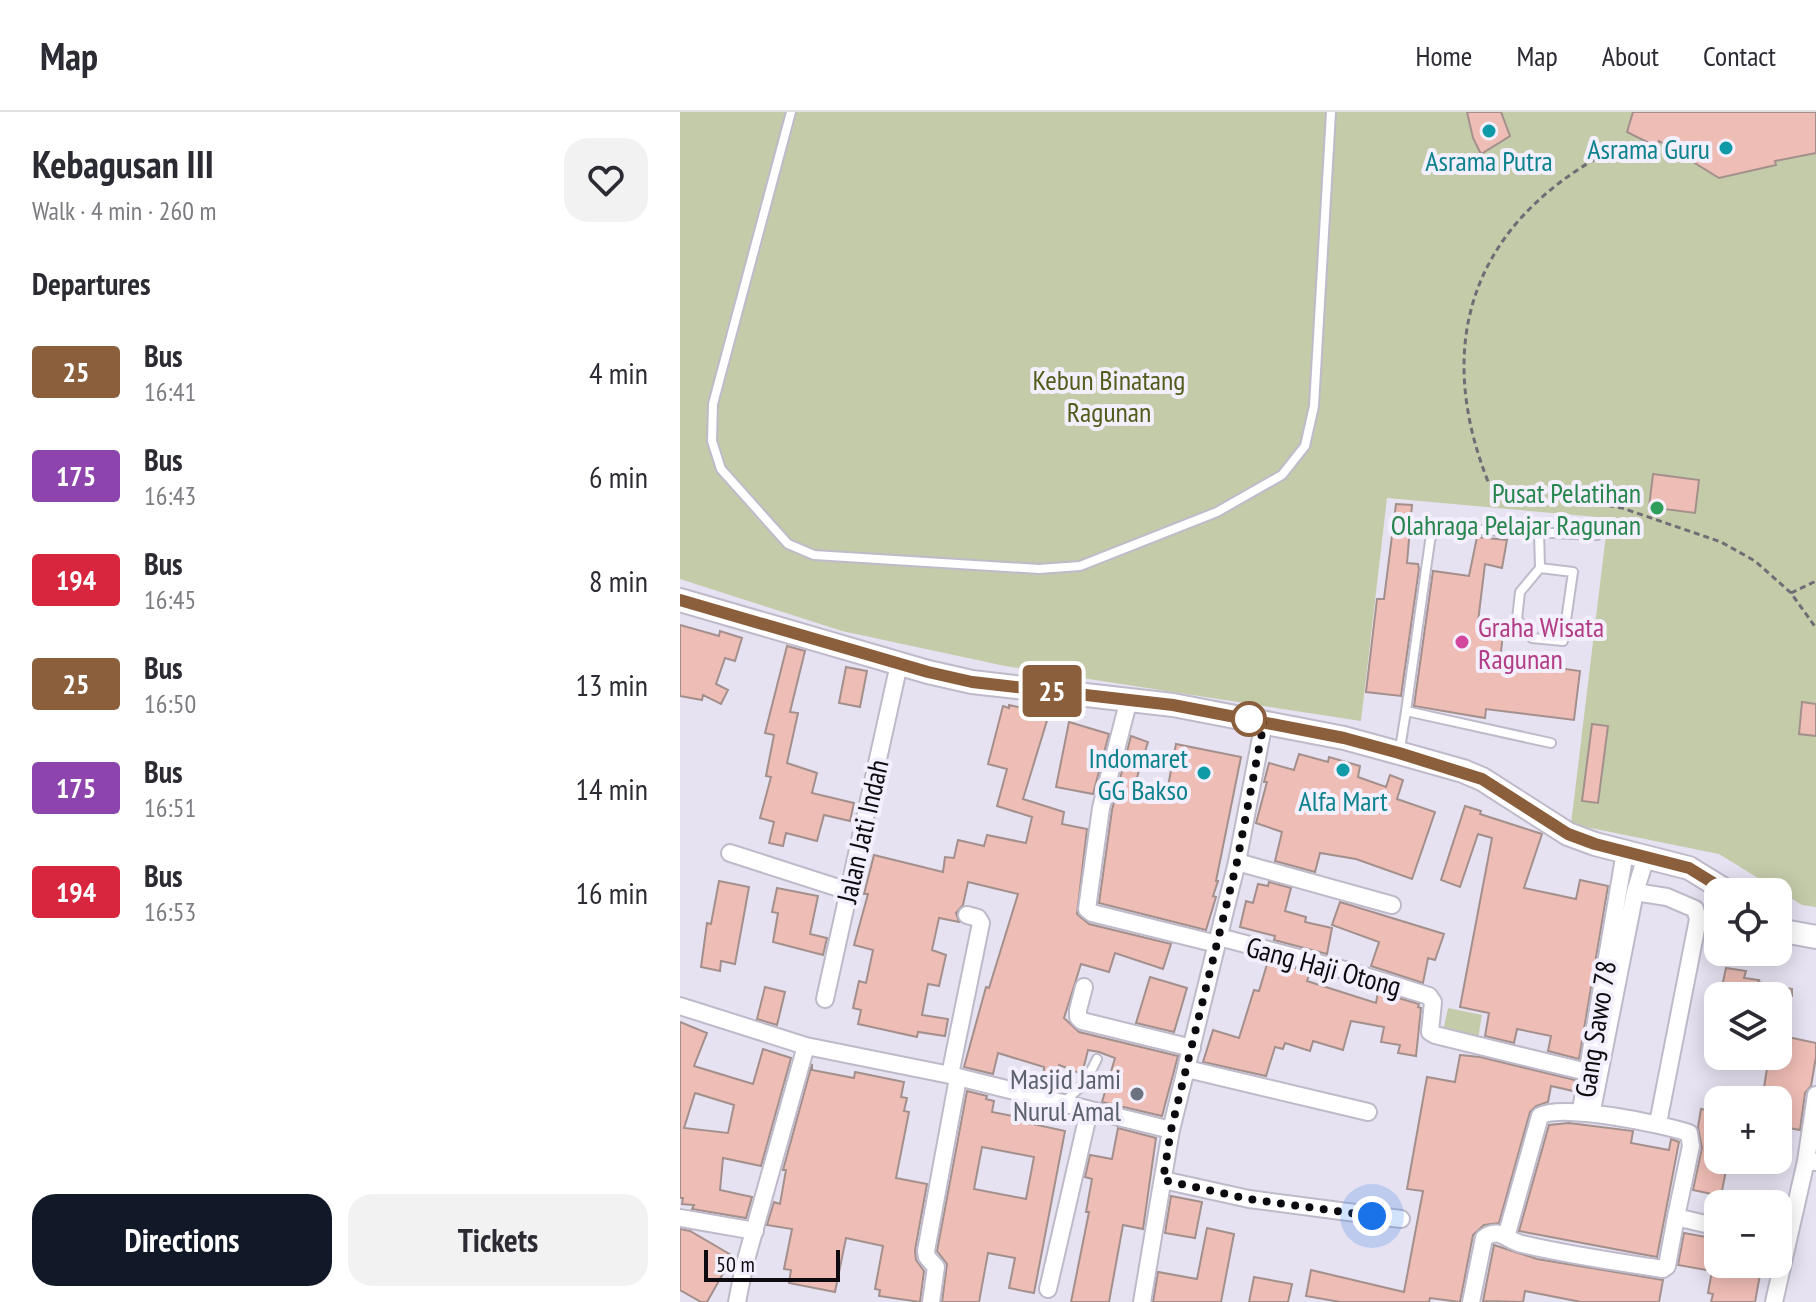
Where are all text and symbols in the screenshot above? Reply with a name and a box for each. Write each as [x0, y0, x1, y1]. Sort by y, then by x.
text: Map [40, 31, 98, 80]
text: Home [1416, 37, 1472, 74]
text: Map [1516, 37, 1558, 74]
text: About [1602, 37, 1659, 74]
text: Contact [1703, 37, 1776, 74]
marker: Asrama Putra [1480, 122, 1498, 140]
place label: Asrama Guru [1587, 130, 1710, 167]
button: heart [564, 138, 648, 222]
text: Kebagusan III [32, 139, 214, 188]
marker: Asrama Guru [1717, 139, 1735, 157]
place label: Asrama Putra [1425, 142, 1553, 179]
text: Walk · 4 min · 260 m [32, 194, 216, 227]
text: Departures [32, 264, 150, 303]
text: Bus [144, 336, 183, 375]
text: 25 [63, 353, 89, 390]
text: 4 min [589, 353, 648, 392]
park label: Kebun Binatang Ragunan [1033, 361, 1185, 430]
text: 16:41 [144, 375, 196, 408]
text: Bus [144, 440, 183, 479]
text: 175 [56, 457, 96, 494]
text: 6 min [589, 457, 648, 496]
place label: Pusat Pelatihan Olahraga Pelajar Ragunan [1391, 474, 1641, 543]
text: 16:43 [144, 479, 196, 512]
marker: Pusat Pelatihan Olahraga Pelajar Ragunan [1648, 499, 1666, 517]
text: Bus [144, 544, 183, 583]
text: 194 [56, 561, 96, 598]
text: 8 min [589, 561, 648, 600]
text: 16:45 [144, 583, 196, 616]
place label: Graha Wisata Ragunan [1478, 608, 1604, 677]
marker: Graha Wisata Ragunan [1453, 633, 1471, 651]
text: Bus [144, 648, 183, 687]
text: 25 [63, 665, 89, 702]
text: 13 min [575, 665, 648, 704]
line badge: 25 [1016, 665, 1088, 717]
text: 25 [1039, 672, 1065, 709]
text: 16:50 [144, 687, 196, 720]
unlabelled marker [1232, 702, 1266, 736]
place label: Indomaret GG Bakso [1089, 739, 1188, 808]
text: Bus [144, 752, 183, 791]
street label: Jalan Jati Indah [827, 756, 896, 907]
marker: Alfa Mart [1334, 761, 1352, 779]
marker: Indomaret GG Bakso [1195, 764, 1213, 782]
text: 175 [56, 769, 96, 806]
text: 14 min [575, 769, 648, 808]
place label: Alfa Mart [1298, 782, 1388, 819]
text: 16:51 [144, 791, 196, 824]
text: Bus [144, 856, 183, 895]
text: 194 [56, 873, 96, 910]
text: 16 min [575, 873, 648, 912]
map controls [1704, 878, 1792, 1278]
button: locate [1704, 878, 1792, 966]
text: 16:53 [144, 895, 196, 928]
street label: Gang Haji Otong [1242, 928, 1406, 1004]
street label: Gang Sawo 78 [1566, 958, 1624, 1100]
button: layers [1704, 982, 1792, 1070]
place label: Masjid Jami Nurul Amal [1010, 1060, 1121, 1129]
marker: Masjid Jami Nurul Amal [1128, 1085, 1146, 1103]
button: + [1704, 1086, 1792, 1174]
button: − [1704, 1190, 1792, 1278]
button: Directions [32, 1194, 332, 1286]
button: Tickets [348, 1194, 648, 1286]
your location [1352, 1196, 1392, 1236]
scale bar [704, 1246, 840, 1282]
text: 50 m [716, 1250, 755, 1278]

